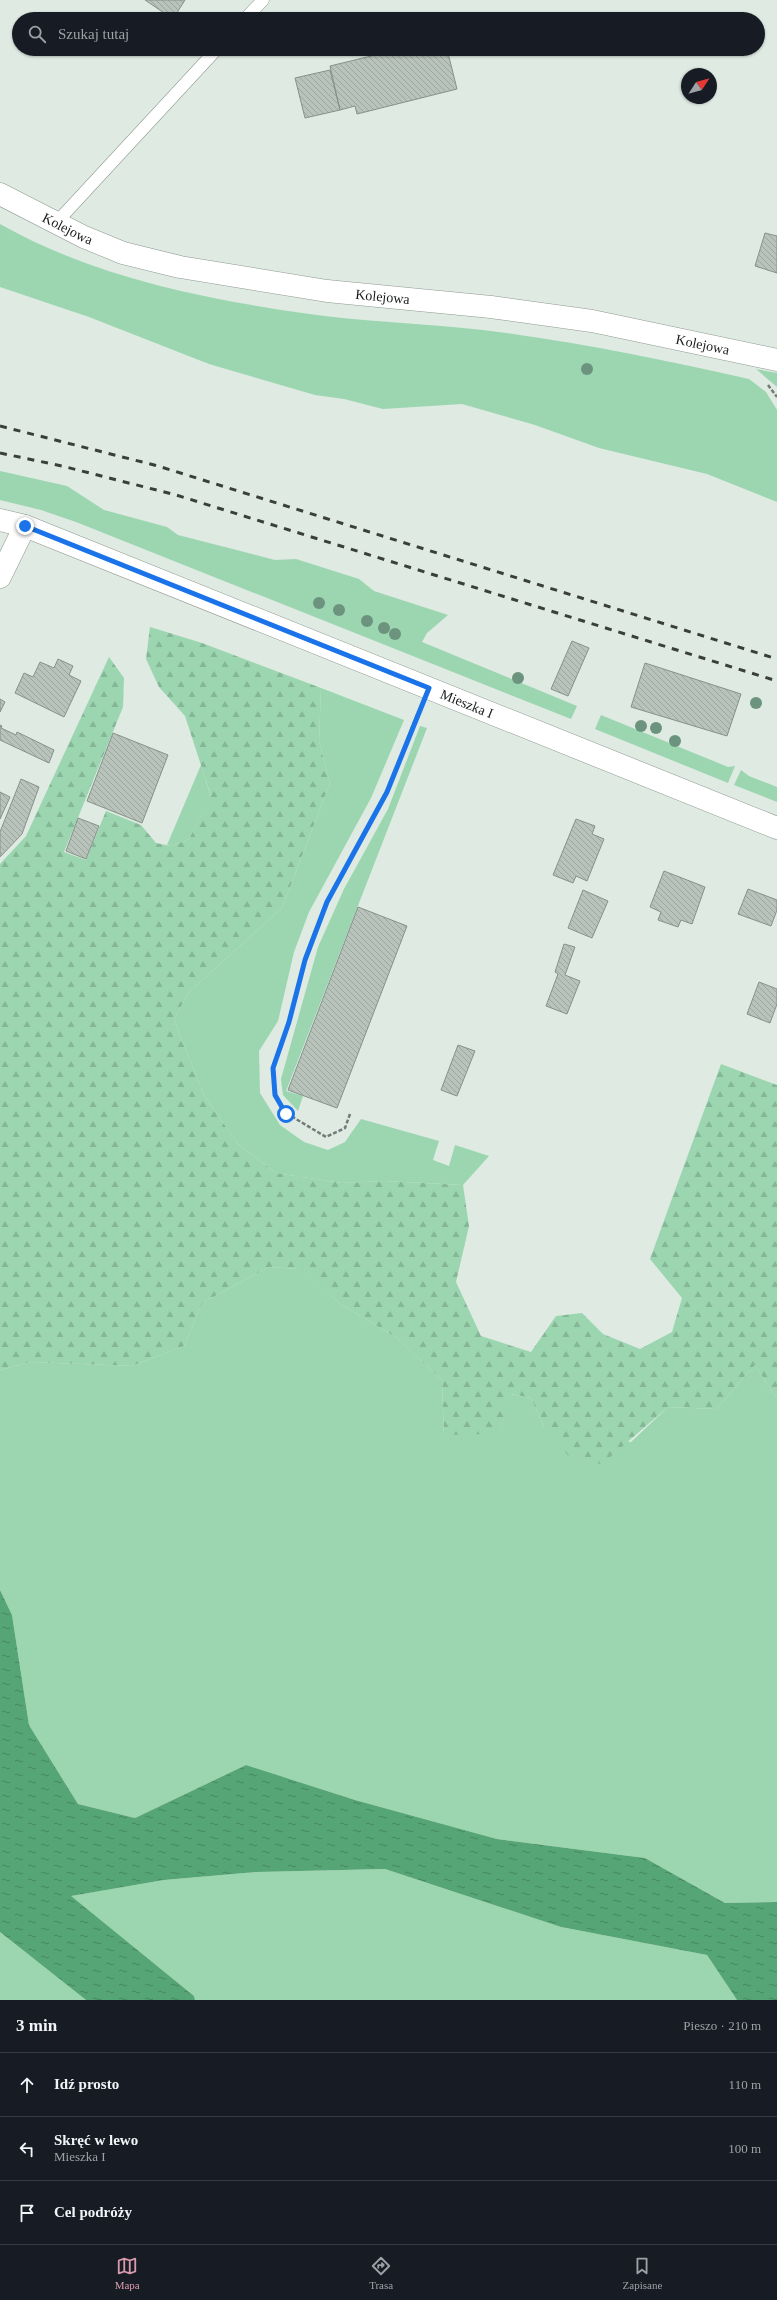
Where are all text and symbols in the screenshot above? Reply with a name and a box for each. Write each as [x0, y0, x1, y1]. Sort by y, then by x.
search box [12, 12, 765, 56]
icon: search [26, 23, 48, 45]
text: Szukaj tutaj [58, 26, 129, 42]
north arrow [681, 68, 717, 104]
street label: Kolejowa [40, 210, 96, 248]
street label: Kolejowa [355, 287, 411, 307]
street label: Kolejowa [674, 332, 732, 358]
route end [16, 517, 34, 535]
street label: Mieszka I [438, 687, 496, 721]
route start [277, 1105, 295, 1123]
text: 3 min [16, 2016, 57, 2035]
text: Pieszo · 210 m [683, 2018, 761, 2033]
icon: ahead [16, 2074, 38, 2096]
text: Idź prosto [54, 2076, 119, 2092]
text: 110 m [729, 2077, 761, 2092]
text: Skręć w lewo [54, 2132, 138, 2148]
icon: left [16, 2138, 38, 2160]
text: 100 m [728, 2141, 761, 2156]
text: Mieszka I [54, 2149, 106, 2164]
icon: arrive [16, 2202, 38, 2224]
text: Cel podróży [54, 2204, 132, 2220]
tab: Mapa [115, 2255, 140, 2291]
tab: Trasa [369, 2255, 393, 2291]
tab: Zapisane [623, 2255, 662, 2291]

